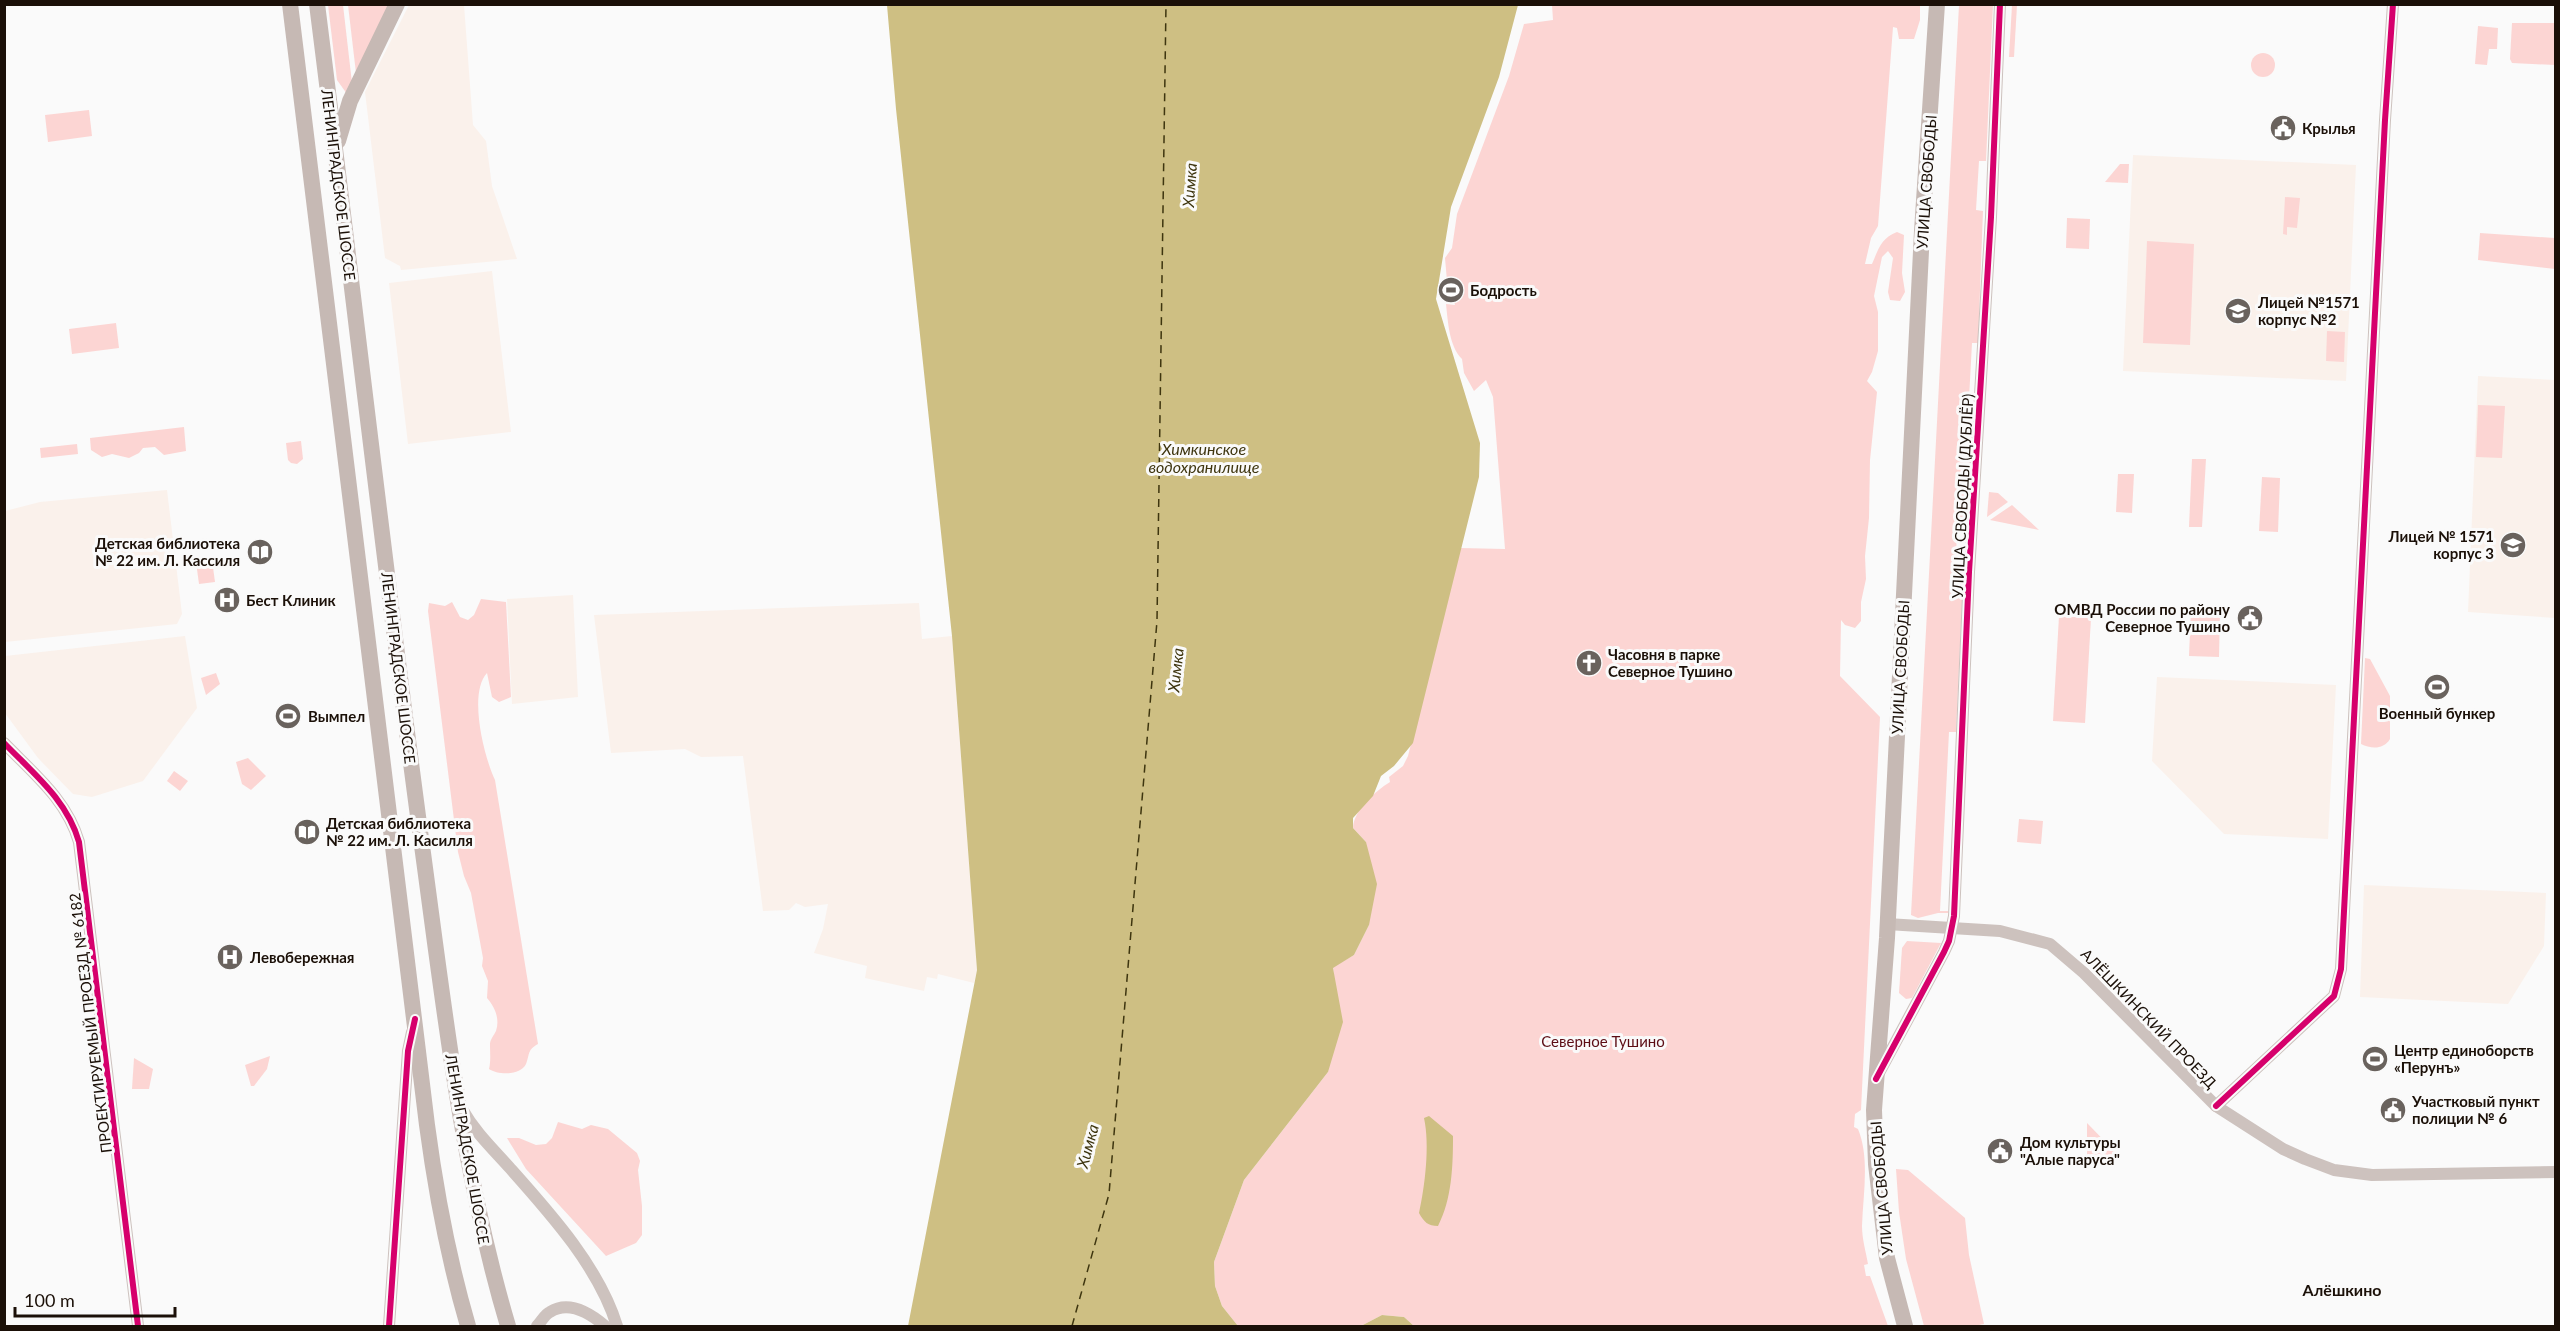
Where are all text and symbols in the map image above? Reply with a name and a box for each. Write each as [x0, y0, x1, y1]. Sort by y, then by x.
street label: ЛЕНИНГРАДСКОЕ ШОССЕ [318, 87, 360, 282]
public building icon: Крылья [2268, 113, 2298, 143]
street label: УЛИЦА СВОБОДЫ [1912, 114, 1940, 250]
place label: Крылья [2302, 119, 2356, 137]
water label: Химка [1178, 162, 1200, 209]
sports icon: Бодрость [1436, 275, 1466, 305]
place label: Бодрость [1470, 281, 1537, 299]
place label: Лицей №1571 корпус №2 [2257, 293, 2360, 328]
school or university icon: Лицей №1571 корпус №2 [2223, 296, 2253, 326]
street label: УЛИЦА СВОБОДЫ (ДУБЛЁР) [1948, 393, 1976, 599]
water label: Химкинское водохранилище [1148, 439, 1260, 476]
place label: Лицей № 1571 корпус 3 [2388, 527, 2494, 562]
school or university icon: Лицей № 1571 корпус 3 [2498, 530, 2528, 560]
place label: Детская библиотека № 22 им. Л. Кассиля [95, 534, 240, 569]
library icon: Детская библиотека № 22 им. Л. Кассиля [245, 537, 275, 567]
street label: ЛЕНИНГРАДСКОЕ ШОССЕ [378, 570, 420, 765]
hospital icon: Бест Клиник [212, 585, 242, 615]
place label: Бест Клиник [246, 591, 336, 609]
street label: УЛИЦА СВОБОДЫ [1887, 599, 1913, 735]
place label: ОМВД России по району Северное Тушино [2054, 600, 2230, 635]
public building icon: ОМВД России по району Северное Тушино [2235, 603, 2265, 633]
place label: Часовня в парке Северное Тушино [1608, 645, 1733, 680]
water label: Химка [1163, 647, 1187, 694]
church icon: Часовня в парке Северное Тушино [1574, 648, 1604, 678]
sports icon: Военный бункер [2422, 672, 2452, 702]
sports icon: Вымпел [273, 701, 303, 731]
place label: Военный бункер [2379, 704, 2495, 722]
place label: Вымпел [308, 707, 365, 725]
place label: Детская библиотека № 22 им. Л. Касилля [326, 814, 473, 849]
library icon: Детская библиотека № 22 им. Л. Касилля [292, 817, 322, 847]
street label: ПРОЕКТИРУЕМЫЙ ПРОЕЗД № 6182 [65, 892, 115, 1154]
hospital icon: Левобережная [215, 942, 245, 972]
street label: АЛЁШКИНСКИЙ ПРОЕЗД [2078, 945, 2221, 1092]
place label: Левобережная [249, 948, 354, 966]
park label: Северное Тушино [1541, 1032, 1665, 1050]
place label: Центр единоборств «Перунъ» [2394, 1041, 2534, 1076]
sports icon: Центр единоборств «Перунъ» [2360, 1044, 2390, 1074]
street label: ЛЕНИНГРАДСКОЕ ШОССЕ [442, 1052, 494, 1246]
place label: Участковый пункт полиции № 6 [2411, 1092, 2540, 1127]
public building icon: Участковый пункт полиции № 6 [2378, 1095, 2408, 1125]
street label: УЛИЦА СВОБОДЫ [1866, 1120, 1896, 1256]
water label: Химка [1072, 1122, 1102, 1171]
place label: Дом культуры "Алые паруса" [2020, 1133, 2121, 1168]
public building icon: Дом культуры "Алые паруса" [1985, 1136, 2015, 1166]
scale bar [15, 1280, 176, 1318]
district label: Алёшкино [2301, 1280, 2382, 1299]
text: 100 m [24, 1289, 75, 1311]

